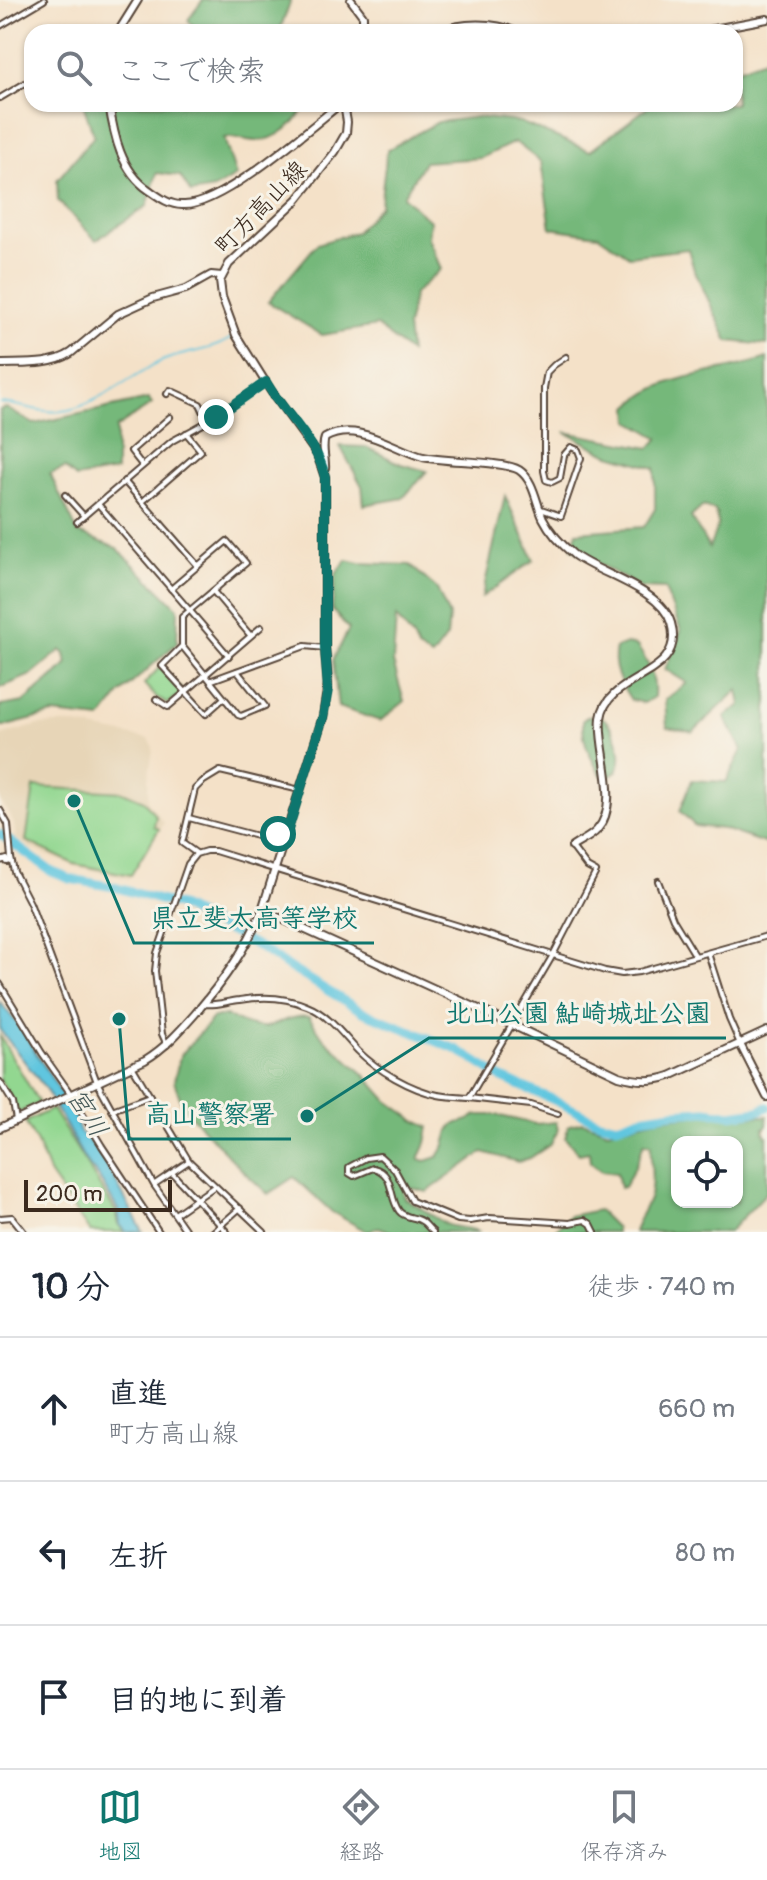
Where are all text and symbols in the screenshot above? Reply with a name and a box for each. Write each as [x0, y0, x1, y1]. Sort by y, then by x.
search box [24, 24, 743, 112]
icon: search [52, 46, 96, 90]
text: ここで検索 [116, 53, 266, 90]
street label: 町方高山線 [209, 155, 313, 261]
route end [198, 399, 234, 435]
route start [260, 816, 296, 852]
callout: 県立斐太高等学校 [134, 893, 374, 943]
text: 県立斐太高等学校 [150, 903, 358, 935]
callout: 北山公園 鮎崎城址公園 [429, 988, 726, 1038]
text: 北山公園 鮎崎城址公園 [445, 998, 711, 1030]
water label: 宮川 [60, 1082, 114, 1144]
callout: 高山警察署 [129, 1089, 291, 1139]
text: 高山警察署 [145, 1099, 275, 1131]
map controls [671, 1136, 743, 1208]
button: locate [671, 1136, 743, 1208]
scale bar [24, 1176, 172, 1212]
text: 200 m [36, 1180, 103, 1208]
text: 10 分 [32, 1266, 110, 1309]
text: 徒歩 · 740 m [588, 1271, 735, 1303]
text: 直進 [108, 1375, 168, 1412]
icon: ahead [32, 1387, 76, 1431]
text: 660 m [658, 1393, 735, 1425]
text: 町方高山線 [108, 1418, 238, 1450]
icon: left [32, 1531, 76, 1575]
text: 80 m [675, 1537, 735, 1569]
text: 左折 [108, 1538, 168, 1575]
icon: arrive [32, 1675, 76, 1719]
text: 目的地に到着 [108, 1682, 288, 1719]
tab: 地図 [98, 1785, 143, 1866]
tab: 経路 [339, 1785, 384, 1866]
tab: 保存済み [580, 1785, 669, 1866]

